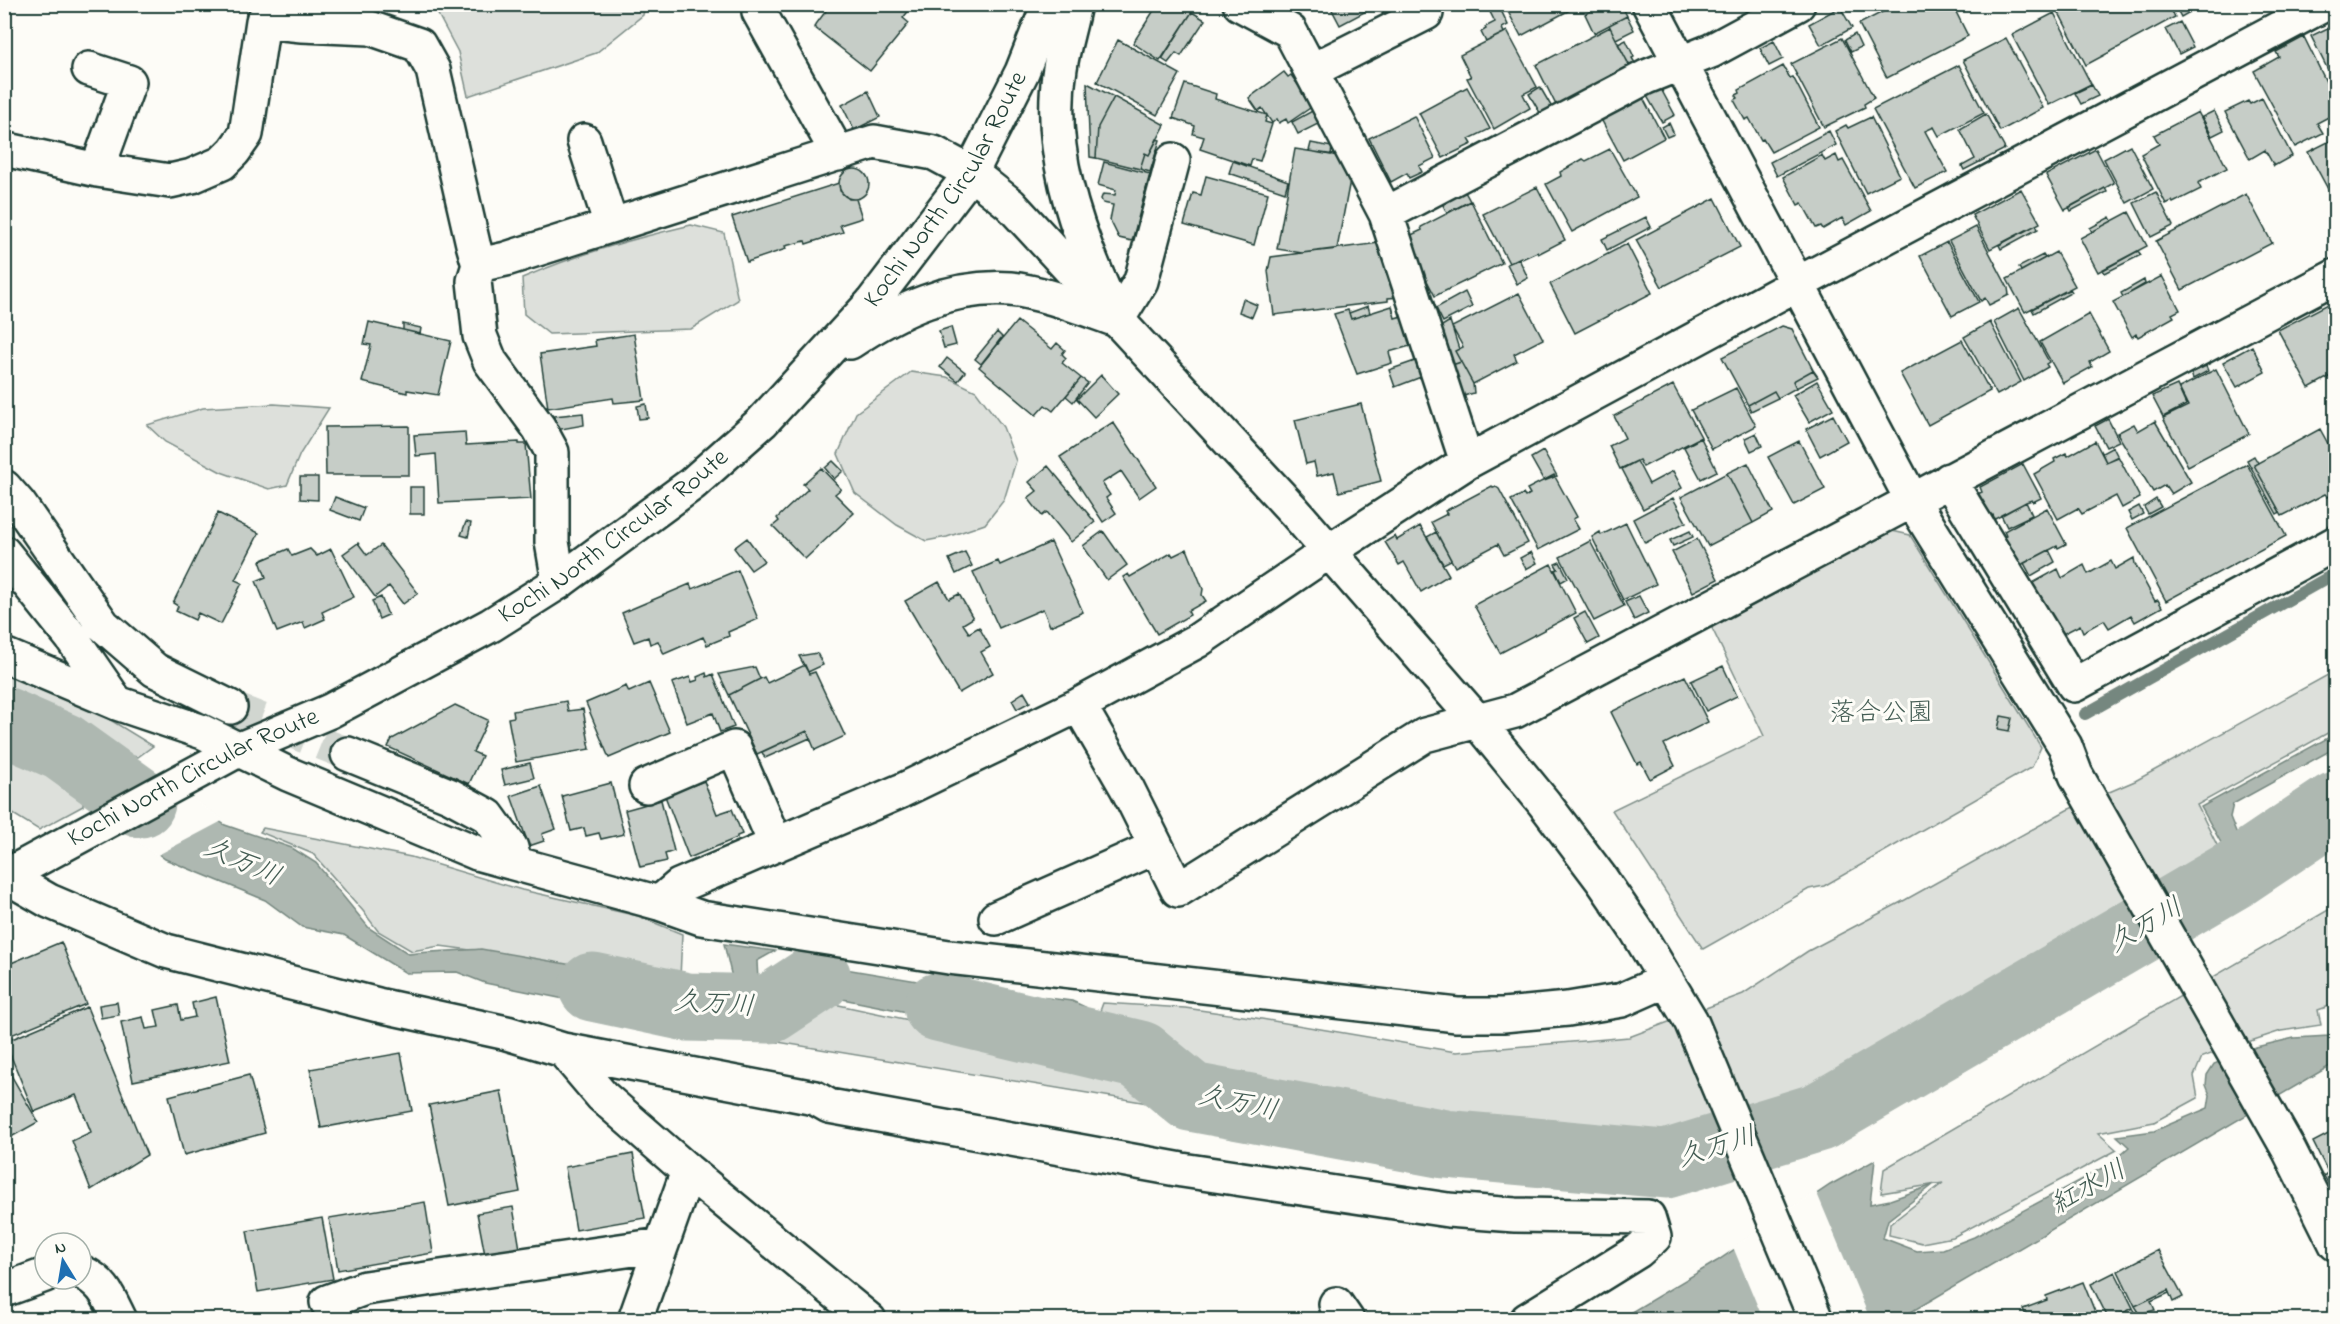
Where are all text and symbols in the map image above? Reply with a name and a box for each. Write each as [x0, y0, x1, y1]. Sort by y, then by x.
street label: Kochi North Circular Route [855, 65, 1038, 317]
street label: Kochi North Circular Route [491, 440, 738, 634]
park label: 落合公園 [1829, 695, 1933, 733]
street label: Kochi North Circular Route [61, 699, 325, 858]
water label: 久万川 [197, 829, 287, 897]
water label: 久万川 [2101, 889, 2191, 963]
water label: 久万川 [672, 983, 756, 1027]
water label: 久万川 [1194, 1077, 1282, 1131]
water label: 久万川 [1673, 1118, 1761, 1178]
water label: 紅水川 [2044, 1151, 2134, 1225]
north arrow [33, 1231, 93, 1291]
text: N [53, 1235, 68, 1261]

